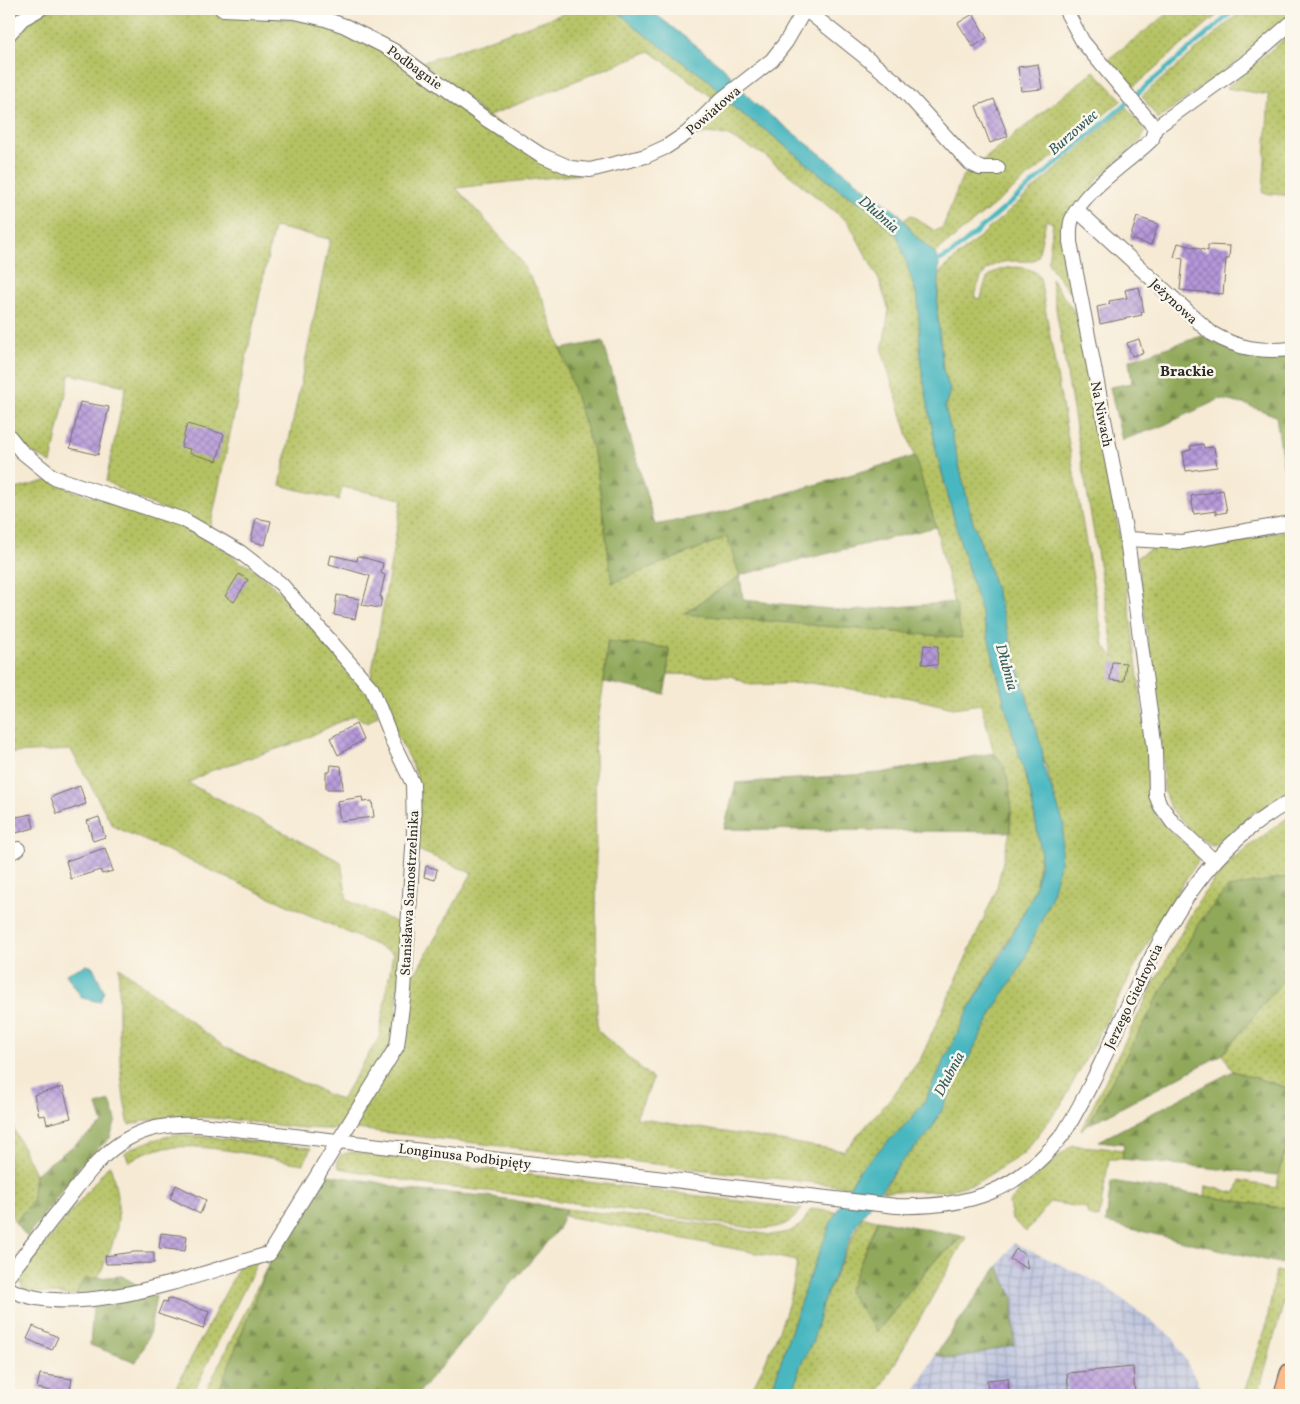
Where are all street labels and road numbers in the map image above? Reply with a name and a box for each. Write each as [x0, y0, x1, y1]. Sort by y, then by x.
street label: Podbagnie [383, 42, 446, 95]
street label: Powiatowa [683, 82, 745, 140]
street label: Jeżynowa [1145, 275, 1201, 329]
street label: Na Niwach [1085, 380, 1116, 449]
street label: Stanisława Samostrzelnika [397, 810, 424, 976]
street label: Jerzego Giedroycia [1101, 941, 1168, 1053]
street label: Longinusa Podbipięty [397, 1140, 533, 1175]

